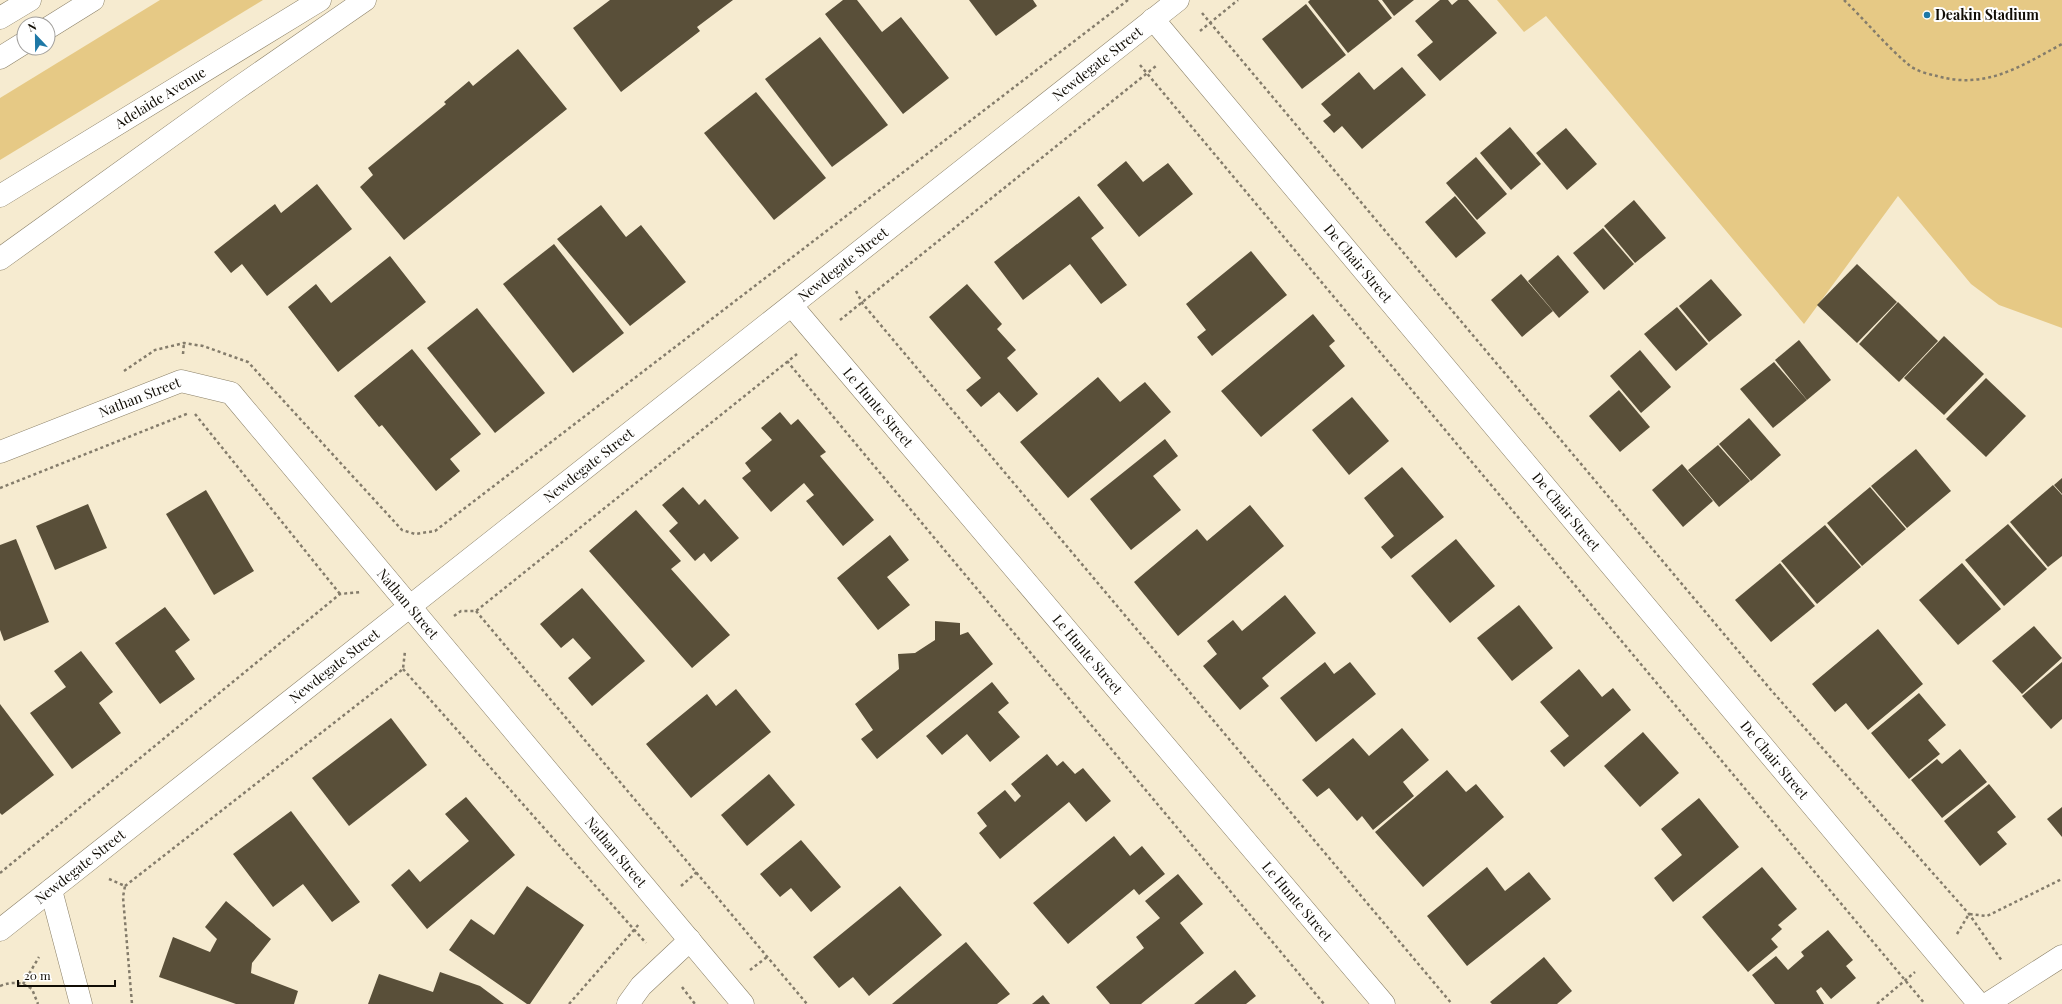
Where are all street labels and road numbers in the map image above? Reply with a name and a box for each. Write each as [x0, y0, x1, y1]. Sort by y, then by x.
street label: Newdegate Street [1048, 21, 1147, 105]
street label: Adelaide Avenue [110, 62, 209, 133]
street label: De Chair Street [1320, 220, 1397, 307]
street label: Newdegate Street [794, 222, 893, 306]
street label: Le Hunte Street [839, 363, 918, 452]
street label: Nathan Street [96, 372, 184, 421]
street label: Newdegate Street [539, 423, 638, 506]
street label: De Chair Street [1528, 468, 1606, 555]
street label: Nathan Street [373, 564, 444, 644]
street label: Le Hunte Street [1049, 610, 1128, 699]
street label: Newdegate Street [285, 623, 384, 707]
street label: De Chair Street [1736, 716, 1814, 804]
street label: Nathan Street [581, 813, 652, 892]
street label: Newdegate Street [31, 824, 130, 908]
street label: Le Hunte Street [1258, 857, 1337, 946]

